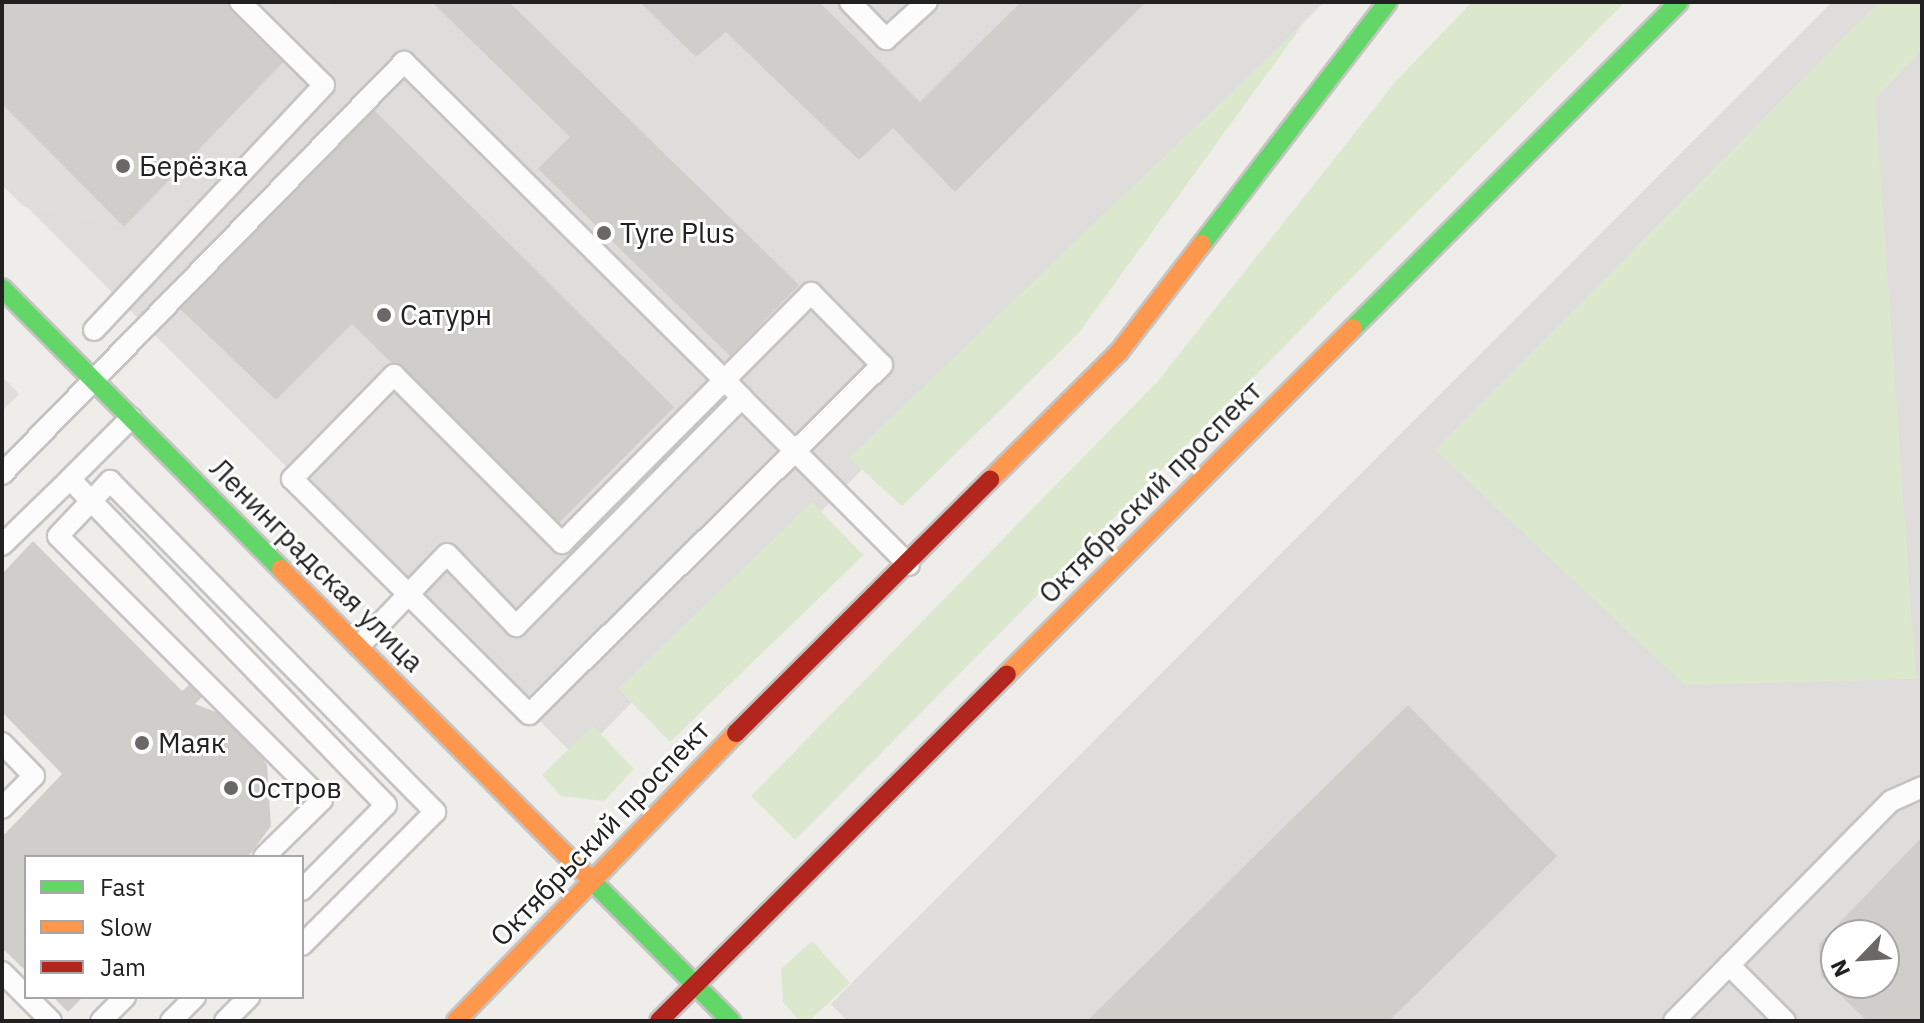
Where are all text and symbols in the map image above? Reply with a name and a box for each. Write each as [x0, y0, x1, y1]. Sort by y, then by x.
place label: Берёзка [139, 149, 248, 183]
marker: Берёзка [114, 157, 132, 175]
place label: Tyre Plus [620, 216, 735, 250]
marker: Tyre Plus [595, 224, 613, 242]
place label: Сатурн [400, 298, 492, 332]
marker: Сатурн [375, 306, 393, 324]
street label: Октябрьский проспект [1032, 374, 1268, 610]
street label: Ленинградская улица [203, 451, 431, 679]
street label: Октябрьский проспект [483, 713, 717, 953]
place label: Маяк [158, 726, 226, 760]
marker: Маяк [133, 734, 151, 752]
place label: Остров [247, 771, 342, 805]
marker: Остров [222, 779, 240, 797]
legend [24, 855, 304, 999]
text: Fast [100, 871, 145, 903]
text: Slow [100, 911, 152, 943]
north arrow [1820, 919, 1900, 999]
text: Jam [100, 951, 146, 983]
text: N [1823, 955, 1856, 982]

